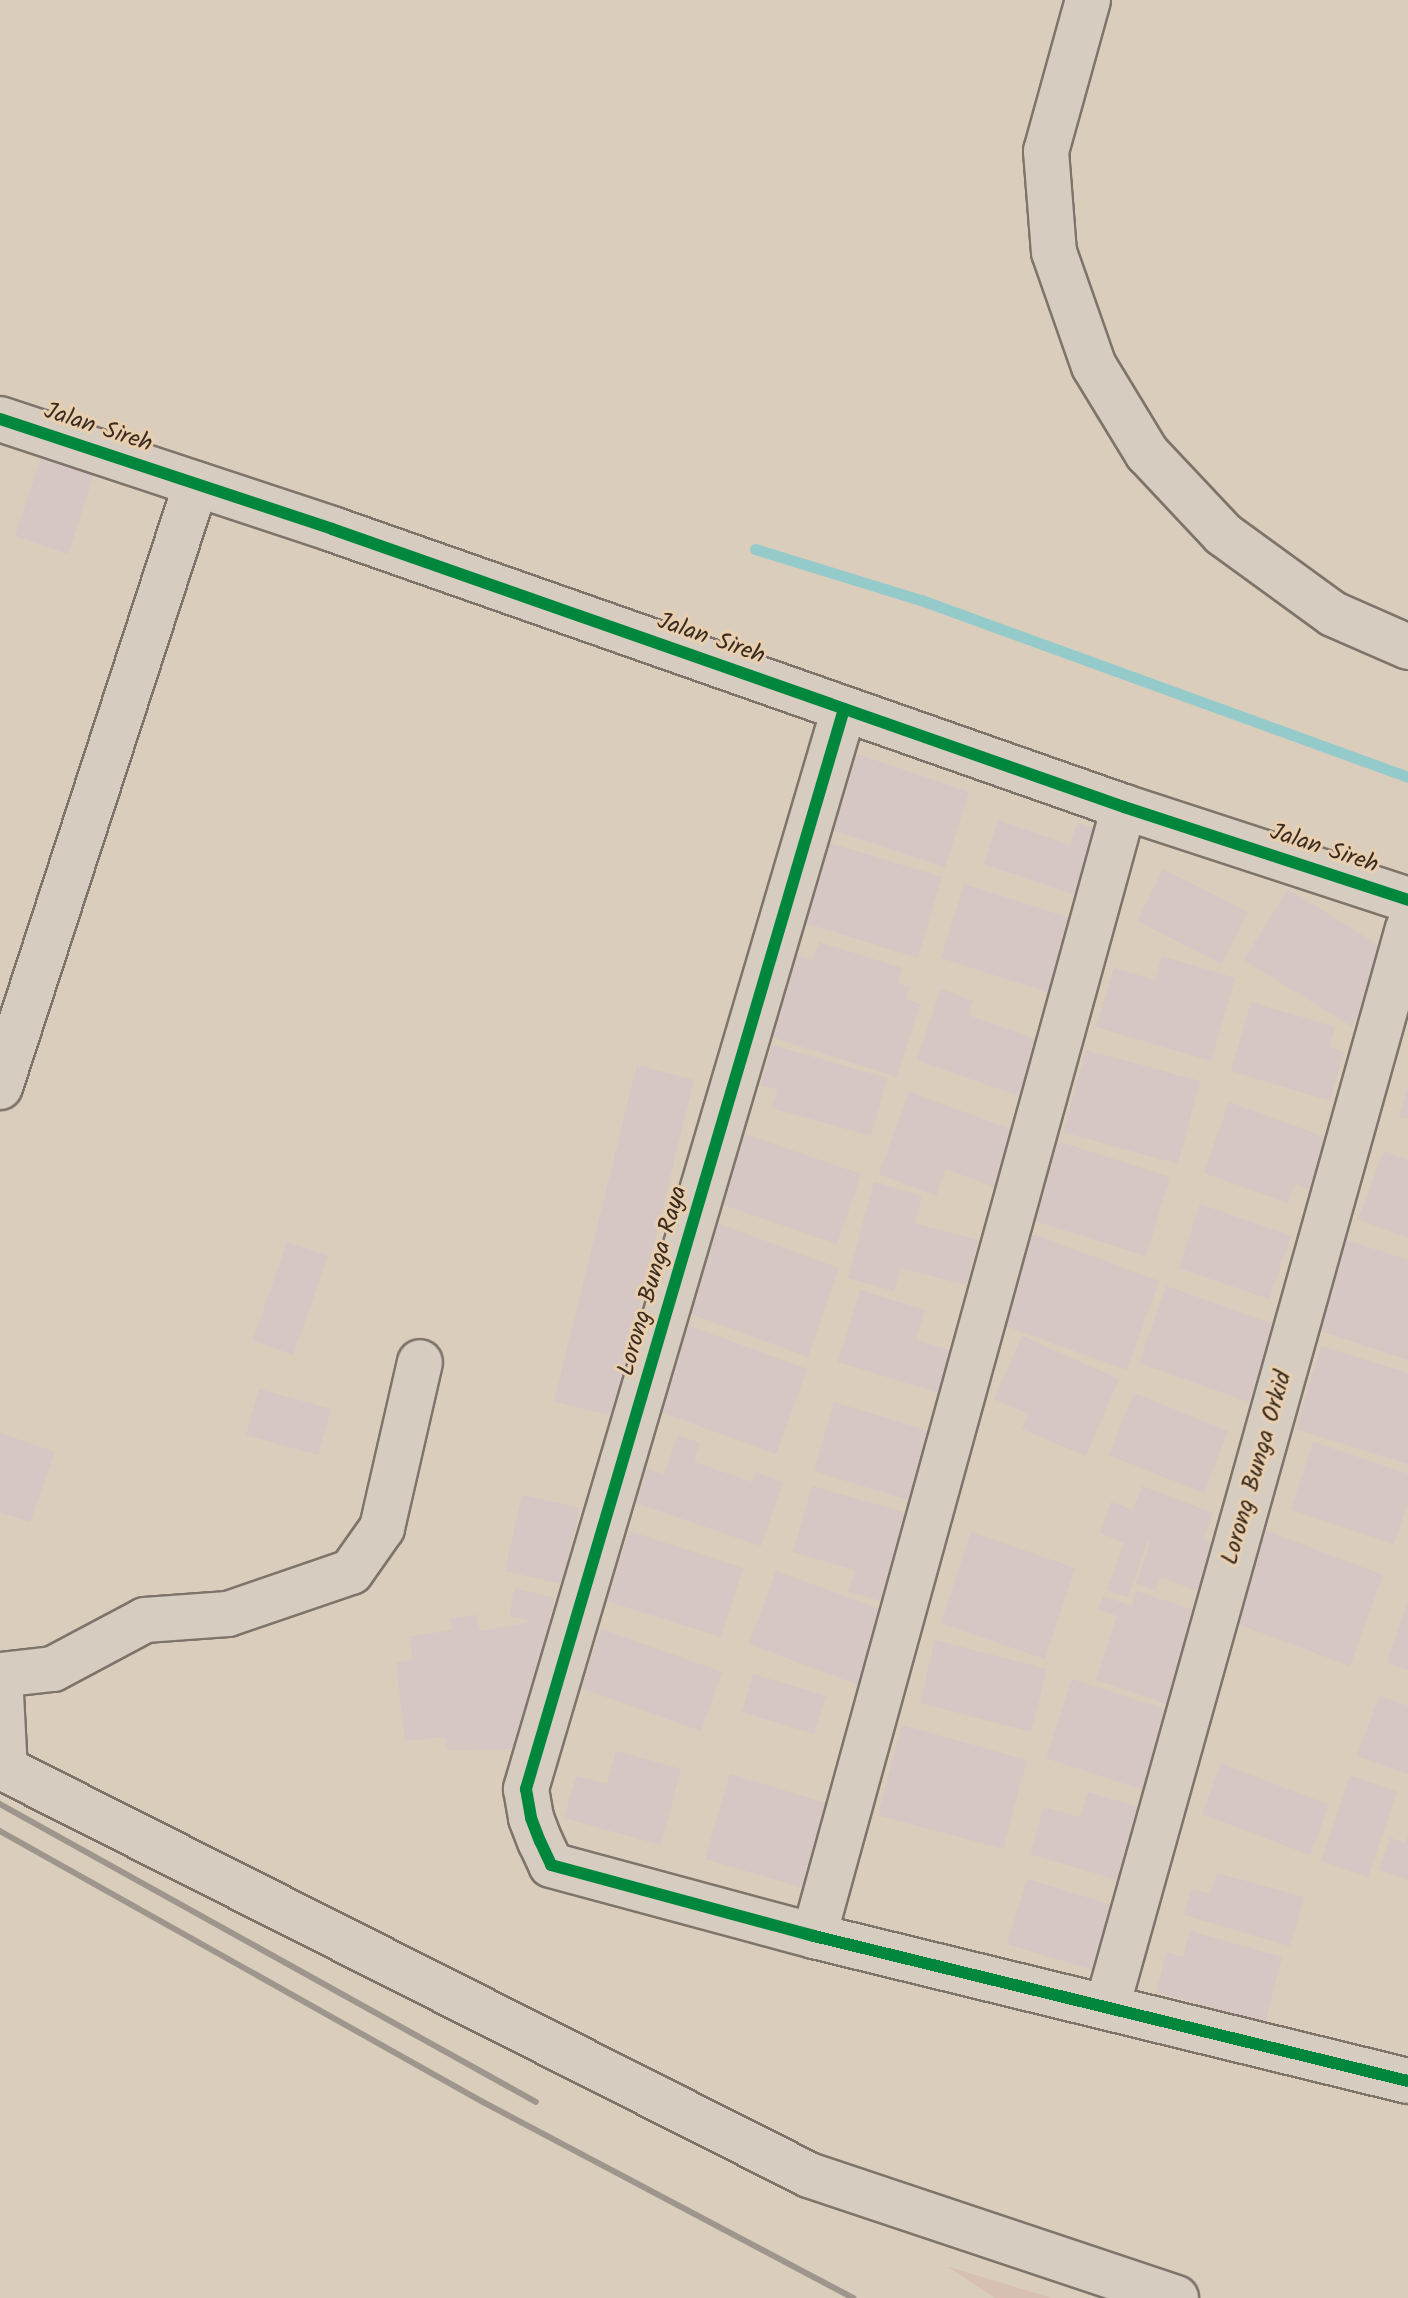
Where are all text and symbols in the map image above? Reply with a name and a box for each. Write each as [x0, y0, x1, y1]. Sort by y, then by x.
street label: Jalan Sireh [40, 397, 156, 459]
street label: Jalan Sireh [653, 607, 769, 671]
street label: Jalan Sireh [1266, 818, 1382, 880]
street label: Lorong Bunga Raya [612, 1183, 694, 1379]
street label: Lorong Bunga Orkid [1216, 1368, 1298, 1568]

